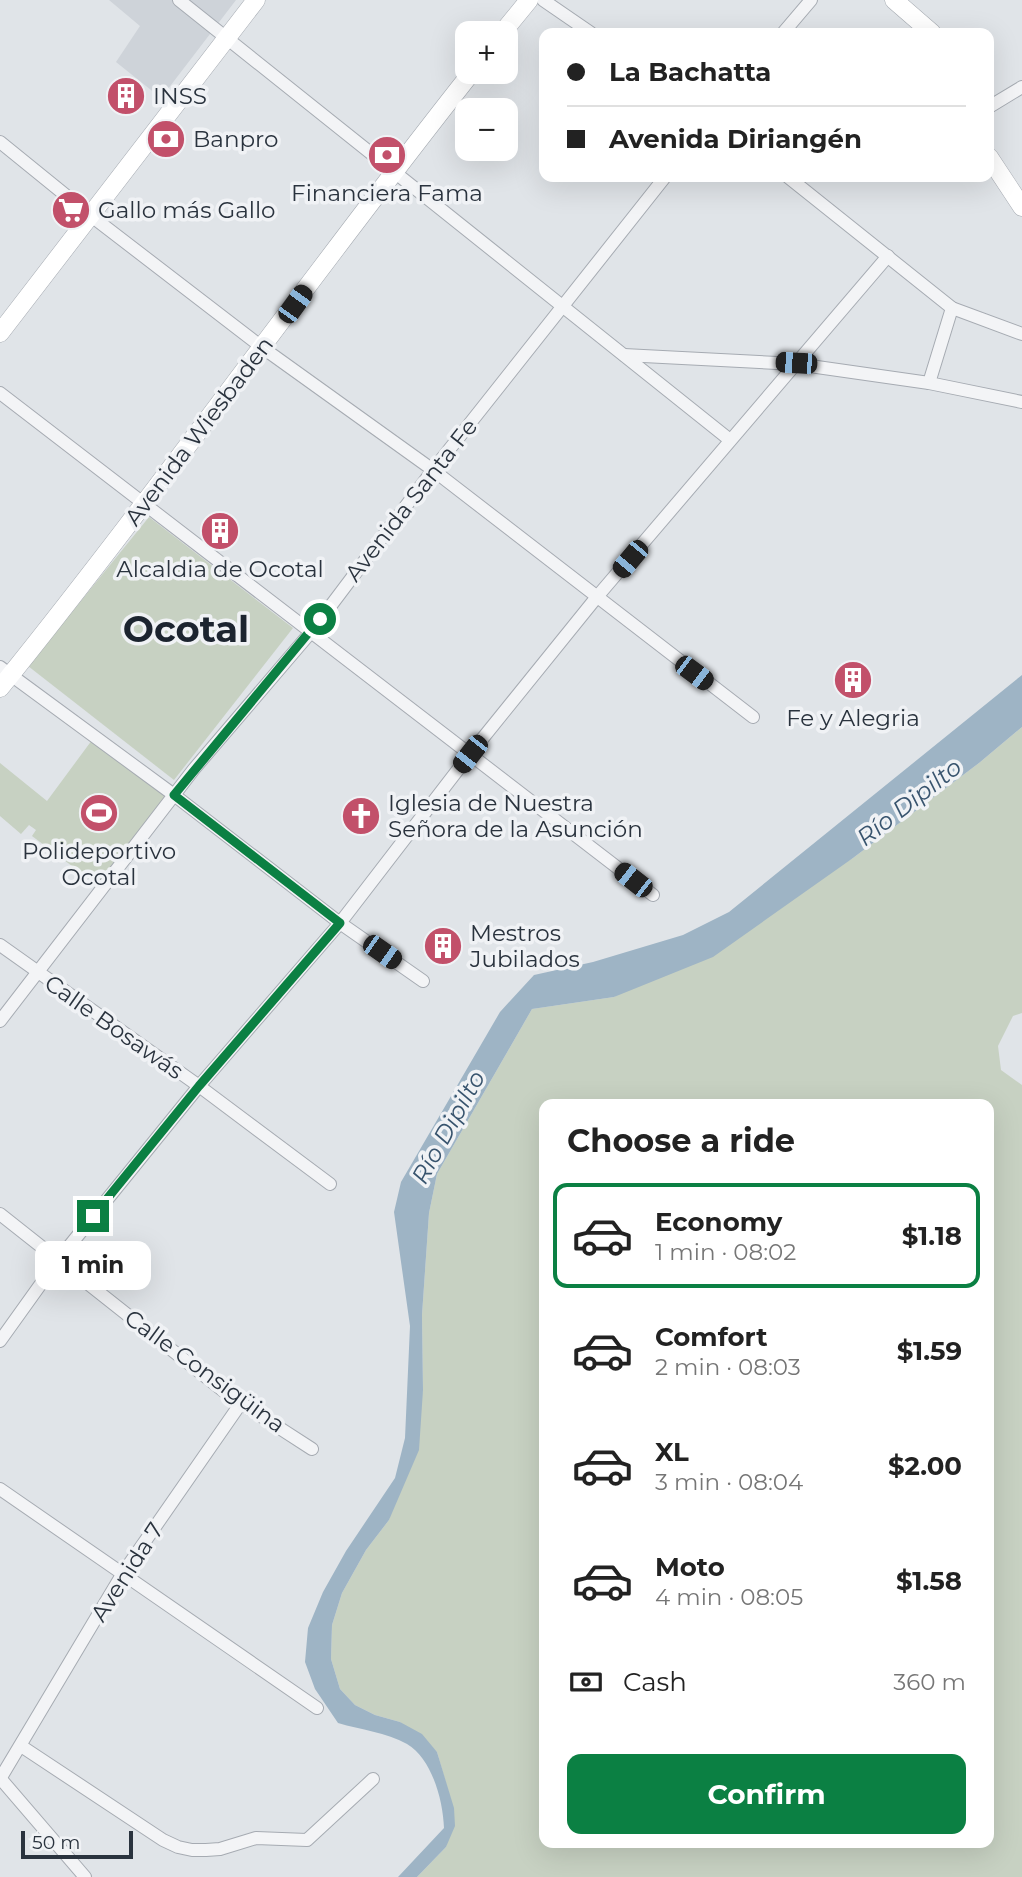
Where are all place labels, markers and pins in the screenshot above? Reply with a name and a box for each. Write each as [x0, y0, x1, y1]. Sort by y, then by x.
building icon: INSS [105, 75, 147, 117]
place label: INSS [153, 82, 207, 110]
bank icon: Banpro [145, 118, 187, 160]
place label: Banpro [193, 125, 278, 153]
bank icon: Financiera Fama [366, 134, 408, 176]
place label: Financiera Fama [291, 179, 483, 207]
supermarket icon: Gallo más Gallo [50, 189, 92, 231]
place label: Gallo más Gallo [98, 196, 276, 224]
building icon: Alcaldia de Ocotal [199, 510, 241, 552]
place label: Alcaldia de Ocotal [116, 555, 324, 583]
building icon: Fe y Alegria [832, 659, 874, 701]
place label: Fe y Alegria [786, 704, 920, 732]
place label: Iglesia de Nuestra Señora de la Asunción [388, 789, 643, 843]
sports icon: Polideportivo Ocotal [78, 792, 120, 834]
church icon: Iglesia de Nuestra Señora de la Asunción [340, 795, 382, 837]
place label: Polideportivo Ocotal [22, 837, 176, 891]
place label: Mestros Jubilados [469, 919, 580, 973]
building icon: Mestros Jubilados [422, 925, 464, 967]

